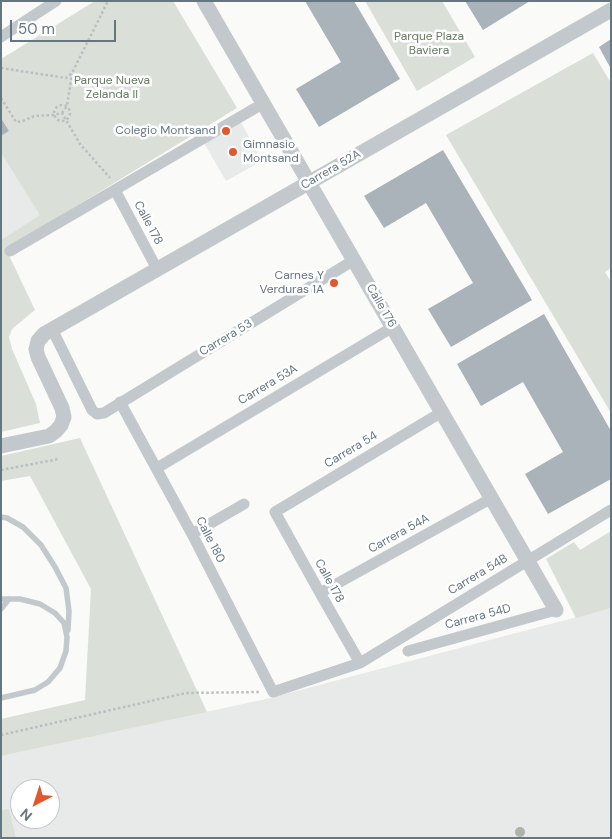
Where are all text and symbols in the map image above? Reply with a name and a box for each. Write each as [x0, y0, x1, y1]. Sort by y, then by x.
scale bar [12, 10, 119, 42]
text: 50 m [18, 19, 55, 39]
park label: Parque Plaza Baviera [394, 30, 464, 58]
park label: Parque Nueva Zelanda II [74, 74, 150, 102]
place label: Colegio Montsand [115, 124, 216, 138]
marker: Colegio Montsand [220, 125, 232, 137]
place label: Gimnasio Montsand [243, 138, 299, 166]
marker: Gimnasio Montsand [227, 146, 239, 158]
street label: Carrera 52A [298, 147, 364, 193]
street label: Calle 178 [130, 199, 166, 247]
place label: Carnes Y Verduras 1A [259, 269, 324, 297]
marker: Carnes Y Verduras 1A [328, 277, 340, 289]
street label: Calle 176 [363, 282, 399, 330]
street label: Carrera 53 [197, 317, 255, 359]
street label: Carrera 53A [236, 362, 300, 408]
street label: Carrera 54 [322, 429, 380, 471]
street label: Carrera 54A [366, 511, 432, 557]
street label: Calle 180 [192, 515, 228, 565]
street label: Carrera 54B [446, 552, 510, 598]
street label: Calle 178 [311, 557, 347, 605]
street label: Carrera 54D [443, 601, 513, 633]
north arrow [10, 779, 60, 829]
text: N [16, 805, 36, 825]

